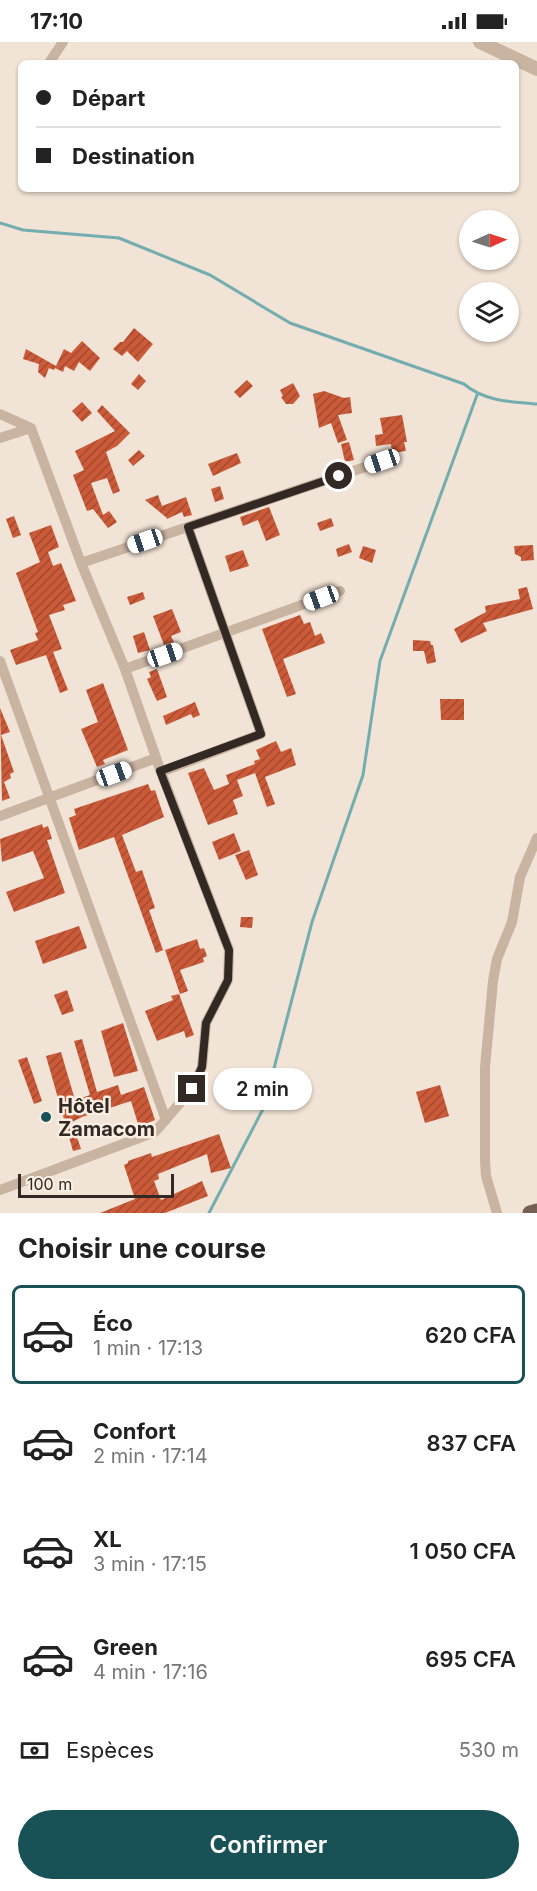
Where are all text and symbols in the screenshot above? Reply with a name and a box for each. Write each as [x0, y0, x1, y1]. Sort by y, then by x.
text: 17:10 [30, 8, 83, 34]
text: Départ [72, 85, 145, 111]
text: Destination [72, 143, 195, 169]
north arrow [459, 210, 519, 270]
map controls [459, 210, 519, 342]
button: layers [459, 282, 519, 342]
car [362, 447, 402, 475]
route start [325, 462, 352, 489]
car [125, 527, 165, 555]
car [301, 583, 341, 613]
car [145, 641, 185, 669]
car [94, 759, 134, 789]
callout: 2 min [213, 1068, 312, 1110]
route end [178, 1075, 205, 1102]
text: 2 min [236, 1077, 289, 1101]
place label: Hôtel Zamacom [58, 1094, 155, 1141]
marker: Hôtel Zamacom [39, 1110, 53, 1124]
scale bar [18, 1171, 174, 1198]
text: 100 m [27, 1174, 72, 1194]
text: Choisir une course [18, 1232, 266, 1265]
icon: car [21, 1308, 75, 1362]
text: Éco [93, 1310, 133, 1336]
text: 620 CFA [425, 1322, 516, 1348]
text: 1 min · 17:13 [93, 1336, 203, 1360]
icon: car [21, 1416, 75, 1470]
text: Confort [93, 1418, 176, 1444]
text: 837 CFA [427, 1430, 516, 1456]
text: 2 min · 17:14 [93, 1444, 208, 1468]
icon: car [21, 1524, 75, 1578]
text: XL [93, 1526, 122, 1552]
text: 1 050 CFA [410, 1538, 516, 1564]
text: 3 min · 17:15 [93, 1552, 207, 1576]
icon: car [21, 1632, 75, 1686]
text: Green [93, 1634, 158, 1660]
text: 695 CFA [425, 1646, 516, 1672]
text: 4 min · 17:16 [93, 1660, 208, 1684]
icon: cash [18, 1734, 51, 1767]
text: Espèces [66, 1737, 154, 1763]
text: 530 m [459, 1738, 519, 1762]
button: Confirmer [18, 1810, 519, 1879]

